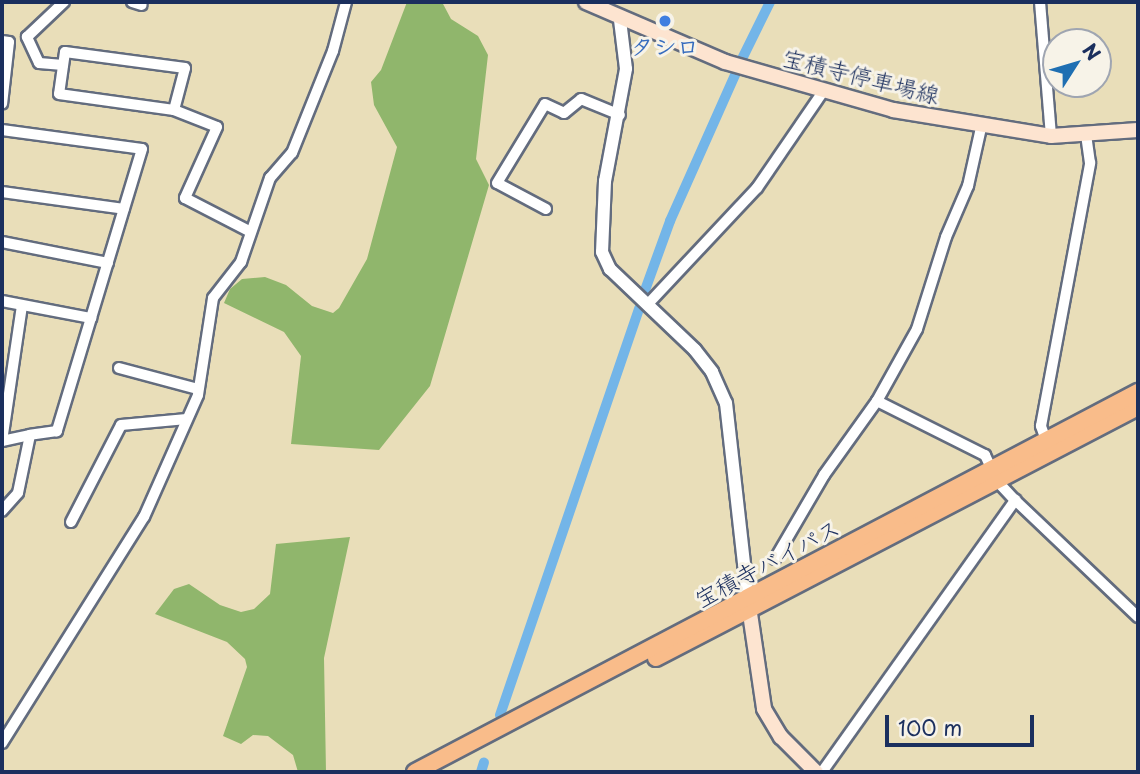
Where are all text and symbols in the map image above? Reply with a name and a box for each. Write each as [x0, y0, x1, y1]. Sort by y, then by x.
marker: タシロ [657, 13, 673, 29]
north arrow [1042, 28, 1112, 98]
place label: タシロ [631, 32, 699, 60]
text: N [1076, 37, 1108, 66]
street label: 宝積寺停車場線 [780, 43, 942, 109]
street label: 宝積寺バイパス [689, 513, 845, 613]
scale bar [888, 700, 1037, 744]
text: 100 m [898, 711, 962, 743]

